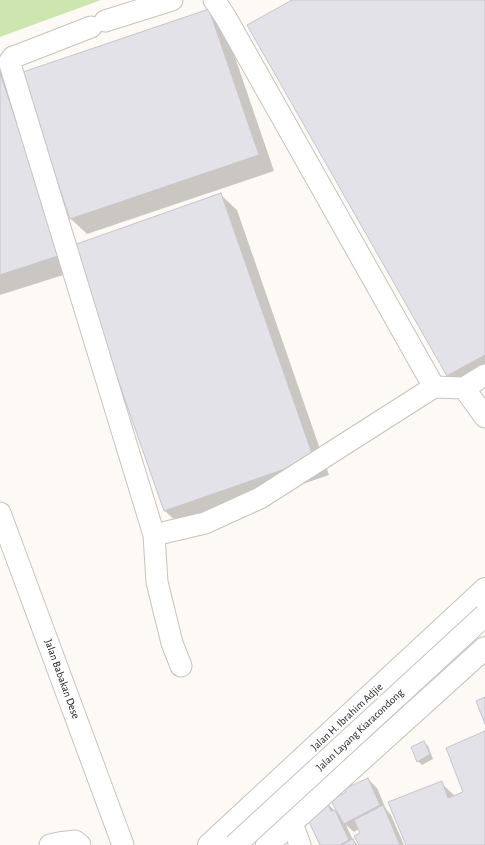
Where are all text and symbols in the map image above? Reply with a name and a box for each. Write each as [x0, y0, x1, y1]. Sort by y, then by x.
street label: Jalan Babakan Dese [41, 637, 83, 721]
street label: Jalan H. Ibrahim Adjie [308, 680, 386, 754]
street label: Jalan Layang Kiaracondong [314, 686, 406, 774]

